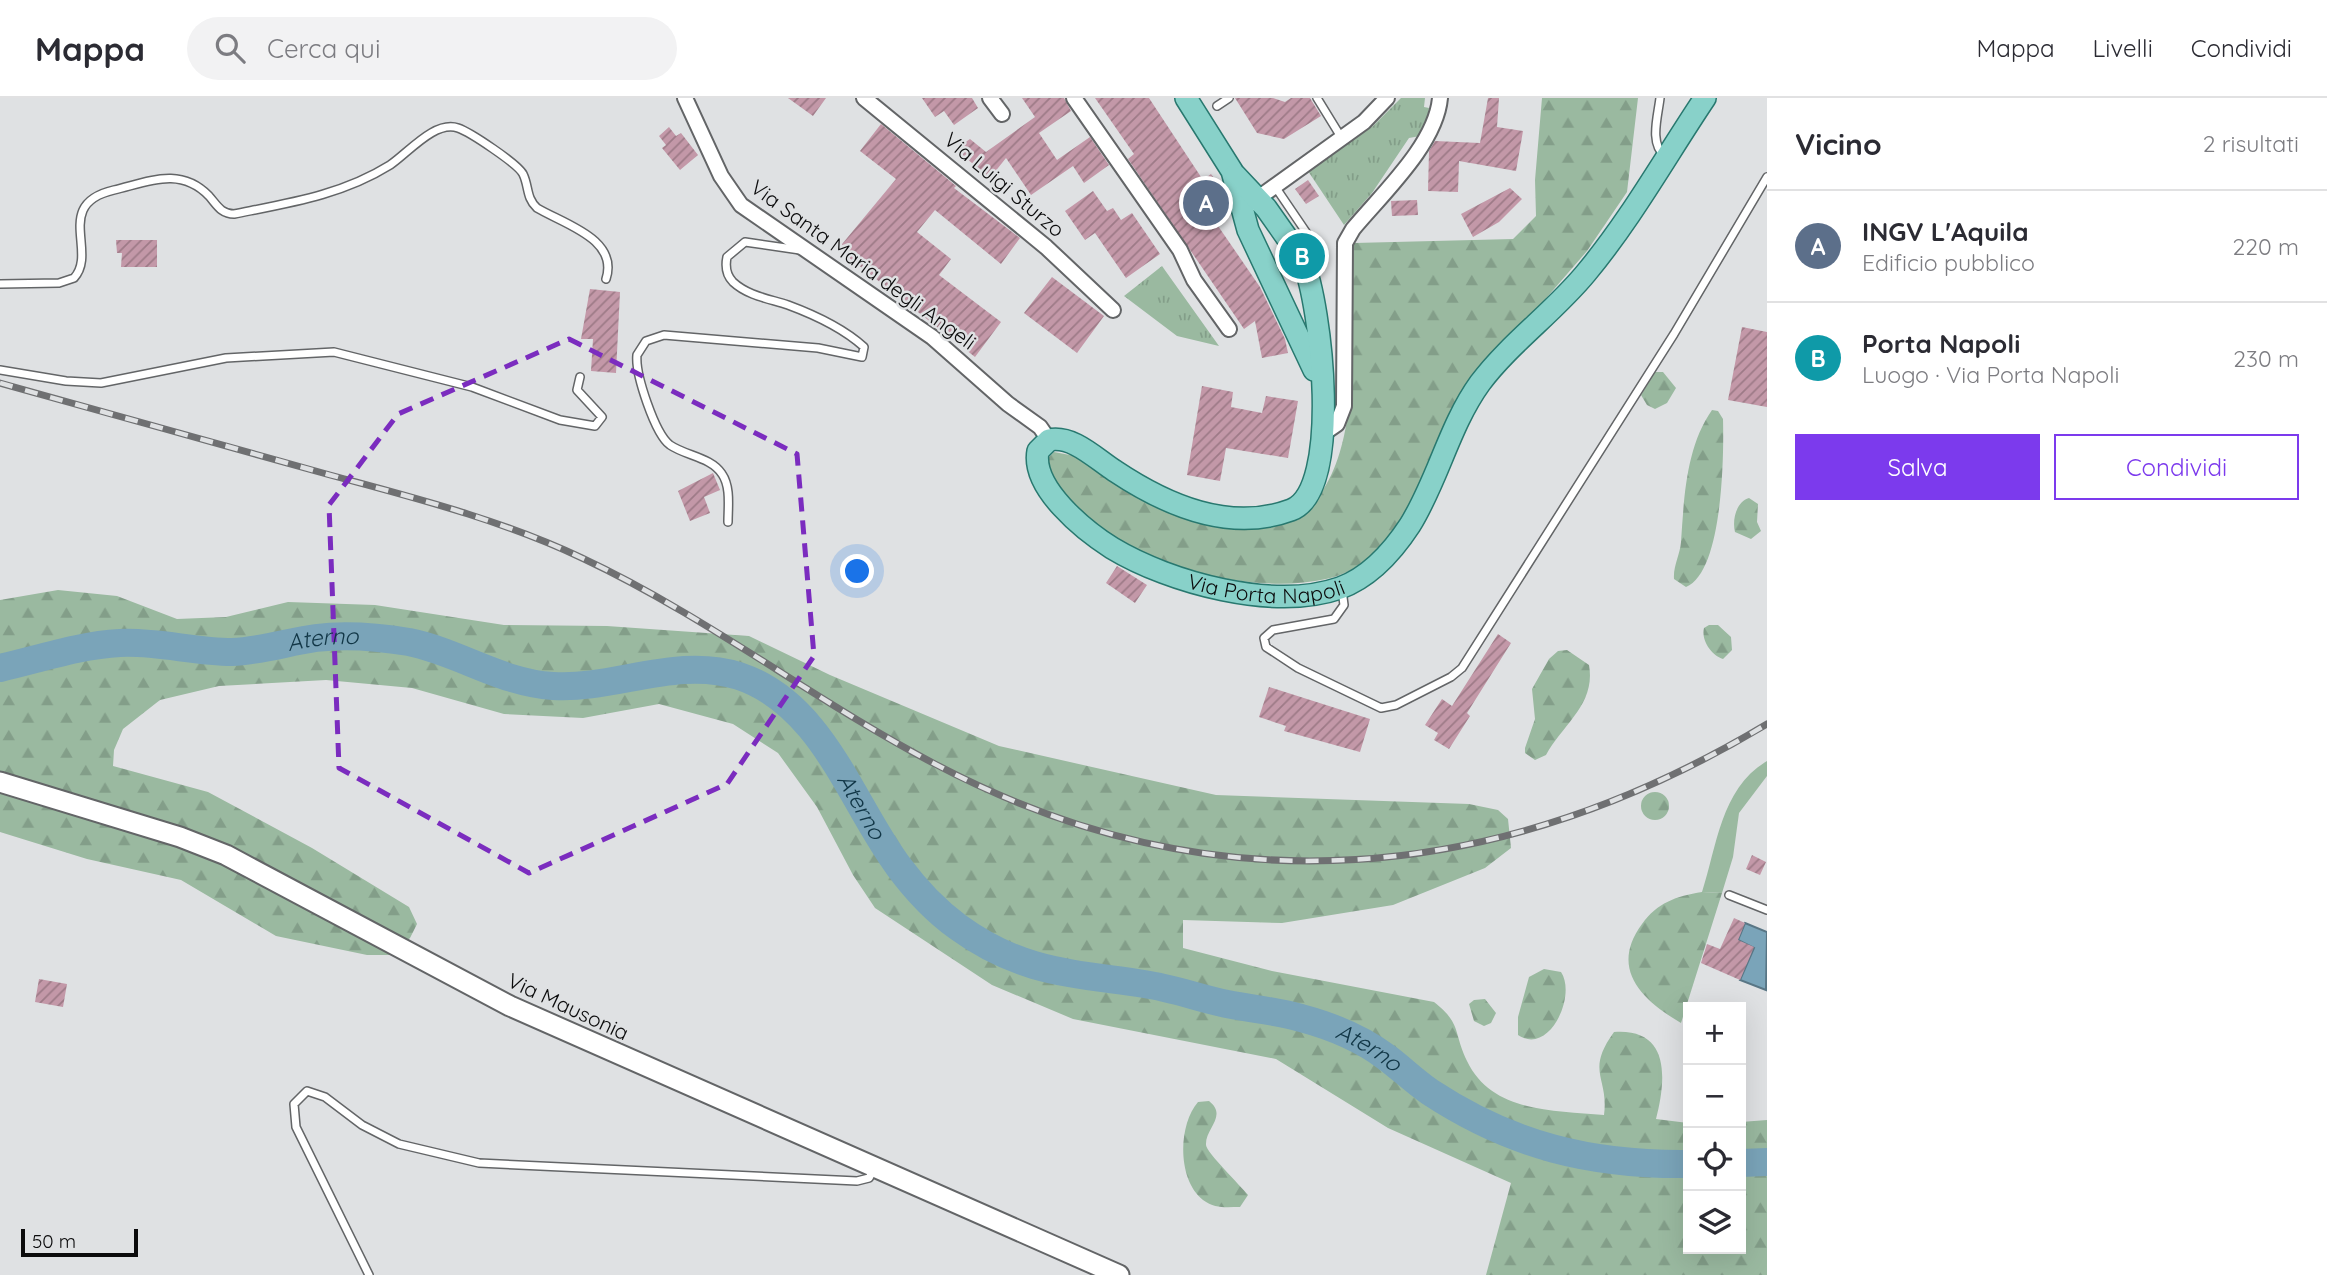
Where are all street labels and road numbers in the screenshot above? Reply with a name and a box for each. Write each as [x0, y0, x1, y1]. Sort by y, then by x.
street label: Via Luigi Sturzo [939, 126, 1070, 242]
street label: Via Santa Maria degli Angeli [746, 174, 981, 355]
street label: Via Porta Napoli [1185, 567, 1348, 608]
street label: Via Mausonia [504, 967, 633, 1045]

